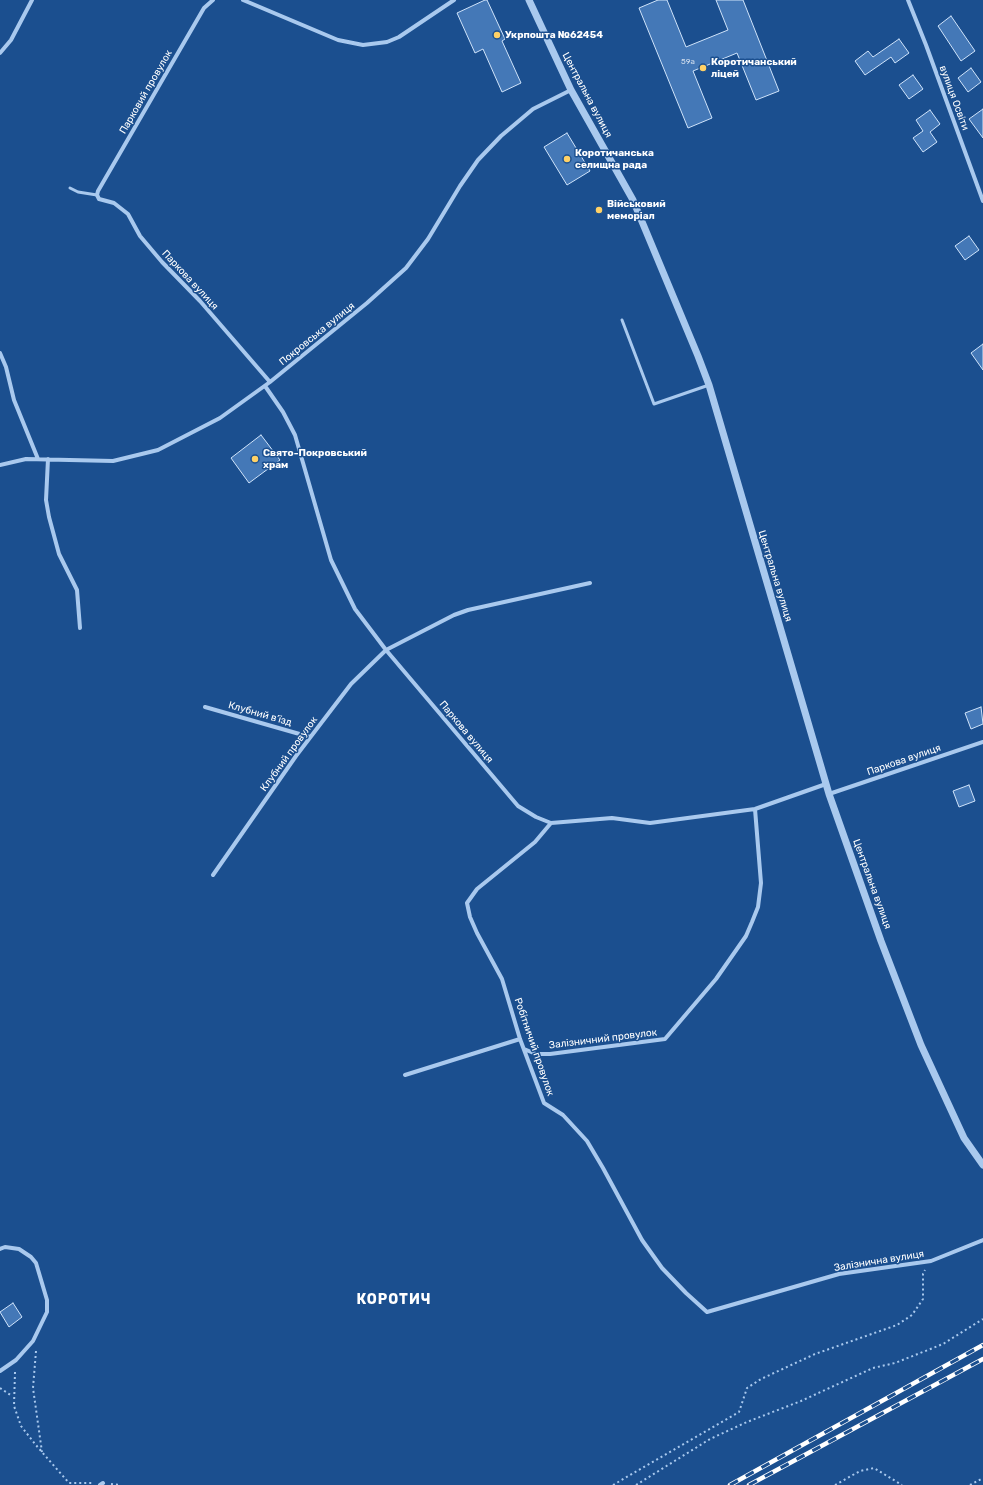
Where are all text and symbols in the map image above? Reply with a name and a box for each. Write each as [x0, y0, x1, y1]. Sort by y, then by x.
place label: Укрпошта №62454 [505, 29, 603, 41]
marker: Укрпошта №62454 [492, 30, 502, 40]
street label: Парковий провулок [117, 48, 175, 136]
street label: Центральна вулиця [559, 50, 615, 140]
place label: Коротичанський ліцей [711, 56, 797, 80]
house number: 59а [681, 57, 695, 67]
marker: Коротичанський ліцей [698, 63, 708, 73]
street label: вулиця Освіти [937, 64, 971, 132]
place label: Коротичанська селищна рада [575, 147, 654, 170]
marker: Коротичанська селищна рада [562, 154, 572, 164]
place label: Військовий меморіал [607, 198, 666, 222]
marker: Військовий меморіал [594, 205, 604, 215]
street label: Паркова вулиця [159, 248, 221, 312]
street label: Покровська вулиця [277, 300, 357, 368]
place label: Свято-Покровський храм [263, 447, 367, 470]
marker: Свято-Покровський храм [250, 454, 260, 464]
street label: Центральна вулиця [755, 529, 795, 623]
street label: Клубний в’їзд [227, 699, 293, 729]
street label: Паркова вулиця [437, 699, 495, 765]
street label: Клубний провулок [258, 714, 320, 794]
street label: Паркова вулиця [865, 742, 943, 778]
street label: Центральна вулиця [850, 837, 894, 931]
street label: Робітничий провулок [512, 996, 556, 1098]
street label: Залізничний провулок [548, 1026, 658, 1052]
street label: Залізнична вулиця [833, 1248, 925, 1274]
district label: КОРОТИЧ [356, 1292, 432, 1308]

